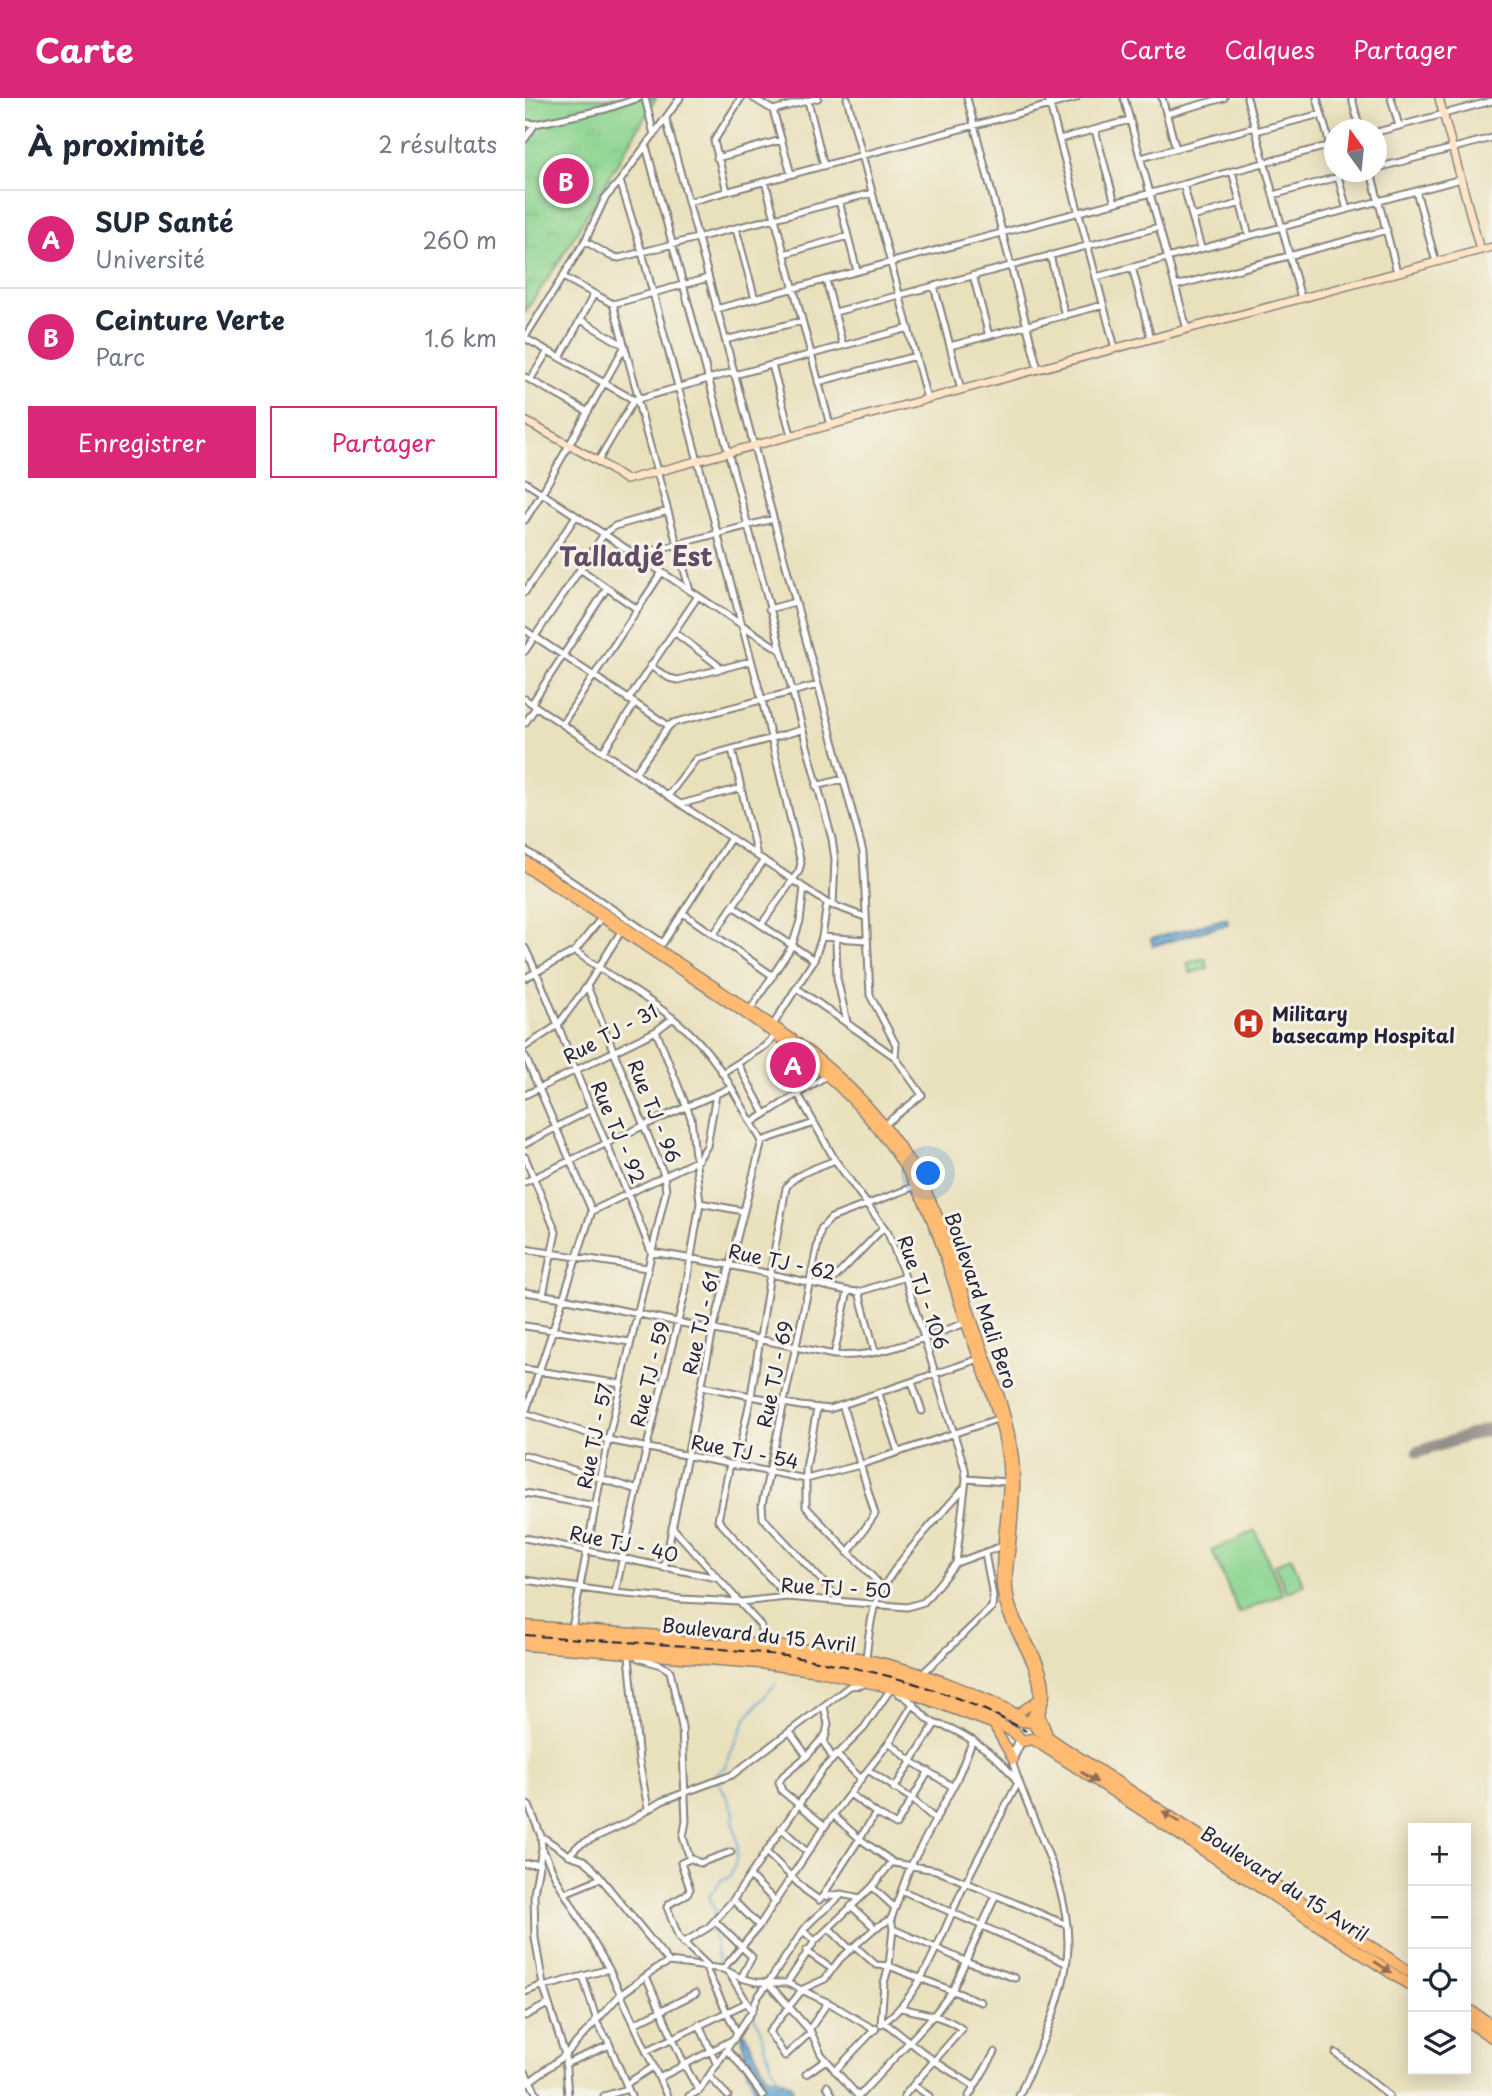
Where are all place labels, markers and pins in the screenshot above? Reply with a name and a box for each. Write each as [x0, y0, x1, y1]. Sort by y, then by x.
pin: B [543, 155, 589, 207]
place label: Military basecamp Hospital [1272, 999, 1455, 1049]
hospital icon: Military basecamp Hospital [1232, 1007, 1266, 1041]
pin: A [770, 1039, 816, 1091]

